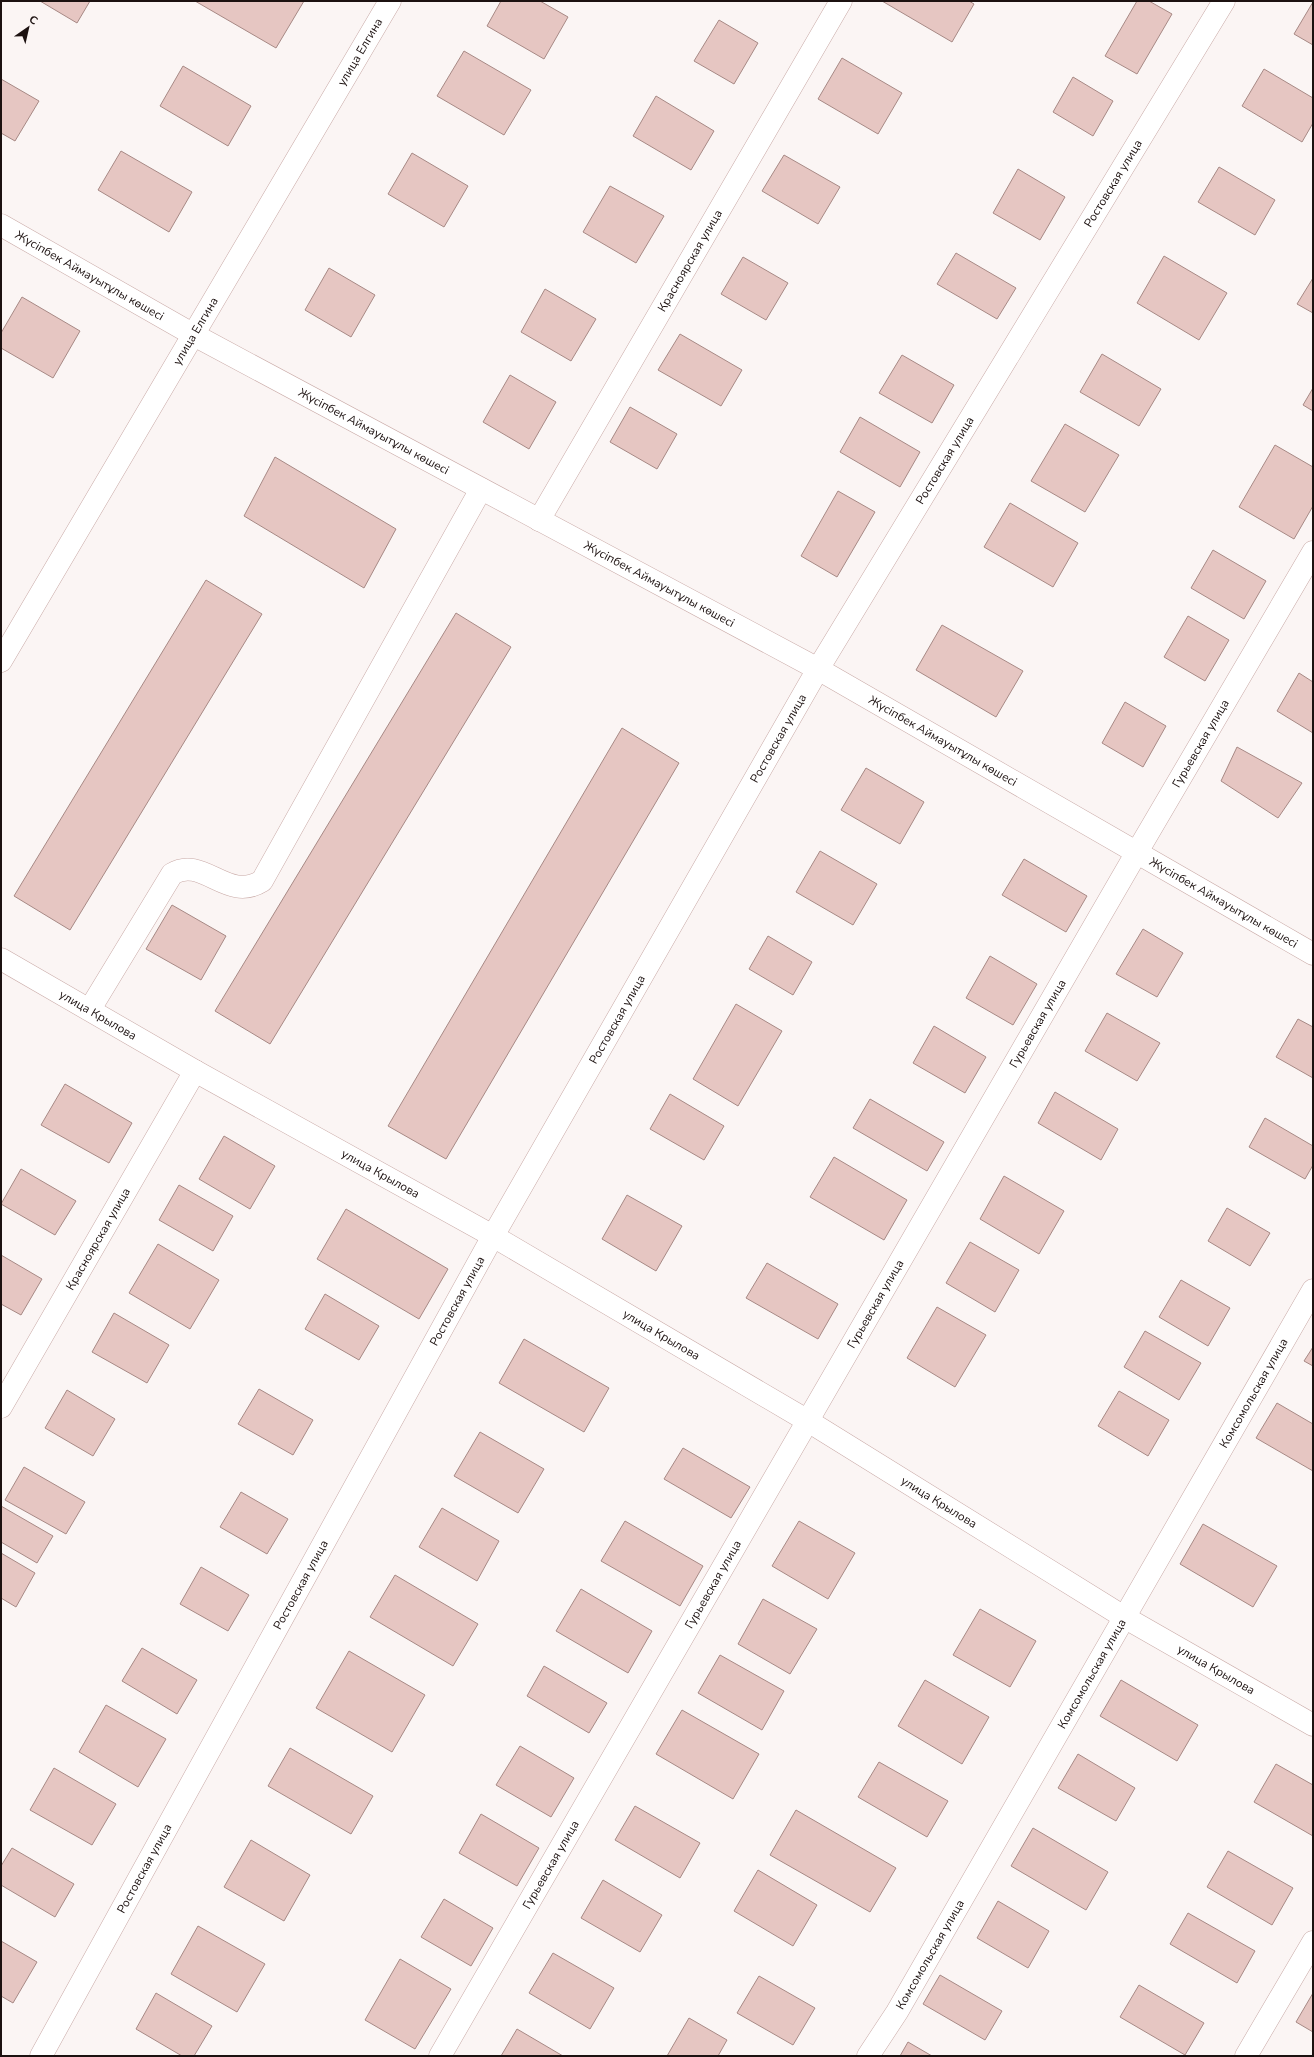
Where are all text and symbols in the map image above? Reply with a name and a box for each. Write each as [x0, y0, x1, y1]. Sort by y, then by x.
north arrow [8, 8, 48, 48]
text: С [26, 12, 41, 29]
street label: улица Елгина [334, 15, 386, 89]
street label: Ростовская улица [1080, 137, 1146, 230]
street label: Красноярская улица [654, 207, 726, 315]
street label: Жүсіпбек Аймауытұлы көшесі [12, 227, 167, 324]
street label: улица Елгина [169, 294, 222, 368]
street label: Жүсіпбек Аймауытұлы көшесі [296, 384, 452, 478]
street label: Ростовская улица [912, 413, 978, 507]
street label: Жүсіпбек Аймауытұлы көшесі [581, 537, 738, 631]
street label: Ростовская улица [746, 691, 810, 786]
street label: Жүсіпбек Аймауытұлы көшесі [866, 692, 1020, 790]
street label: Гурьевская улица [1168, 696, 1233, 791]
street label: Жүсіпбек Аймауытұлы көшесі [1147, 854, 1301, 952]
street label: Ростовская улица [585, 972, 649, 1067]
street label: Гурьевская улица [1006, 976, 1070, 1071]
street label: улица Крылова [56, 986, 140, 1044]
street label: улица Крылова [339, 1146, 422, 1202]
street label: Красноярская улица [62, 1185, 134, 1293]
street label: Ростовская улица [426, 1253, 488, 1349]
street label: Гурьевская улица [843, 1257, 907, 1351]
street label: улица Крылова [620, 1306, 703, 1364]
street label: Комсомольская улица [1216, 1335, 1292, 1451]
street label: улица Крылова [898, 1472, 980, 1532]
street label: Ростовская улица [270, 1537, 332, 1633]
street label: Гурьевская улица [681, 1537, 745, 1632]
street label: Комсомольская улица [1054, 1616, 1130, 1732]
street label: улица Крылова [1175, 1641, 1258, 1698]
street label: Гурьевская улица [519, 1817, 583, 1912]
street label: Ростовская улица [113, 1821, 175, 1916]
street label: Комсомольская улица [892, 1897, 968, 2012]

